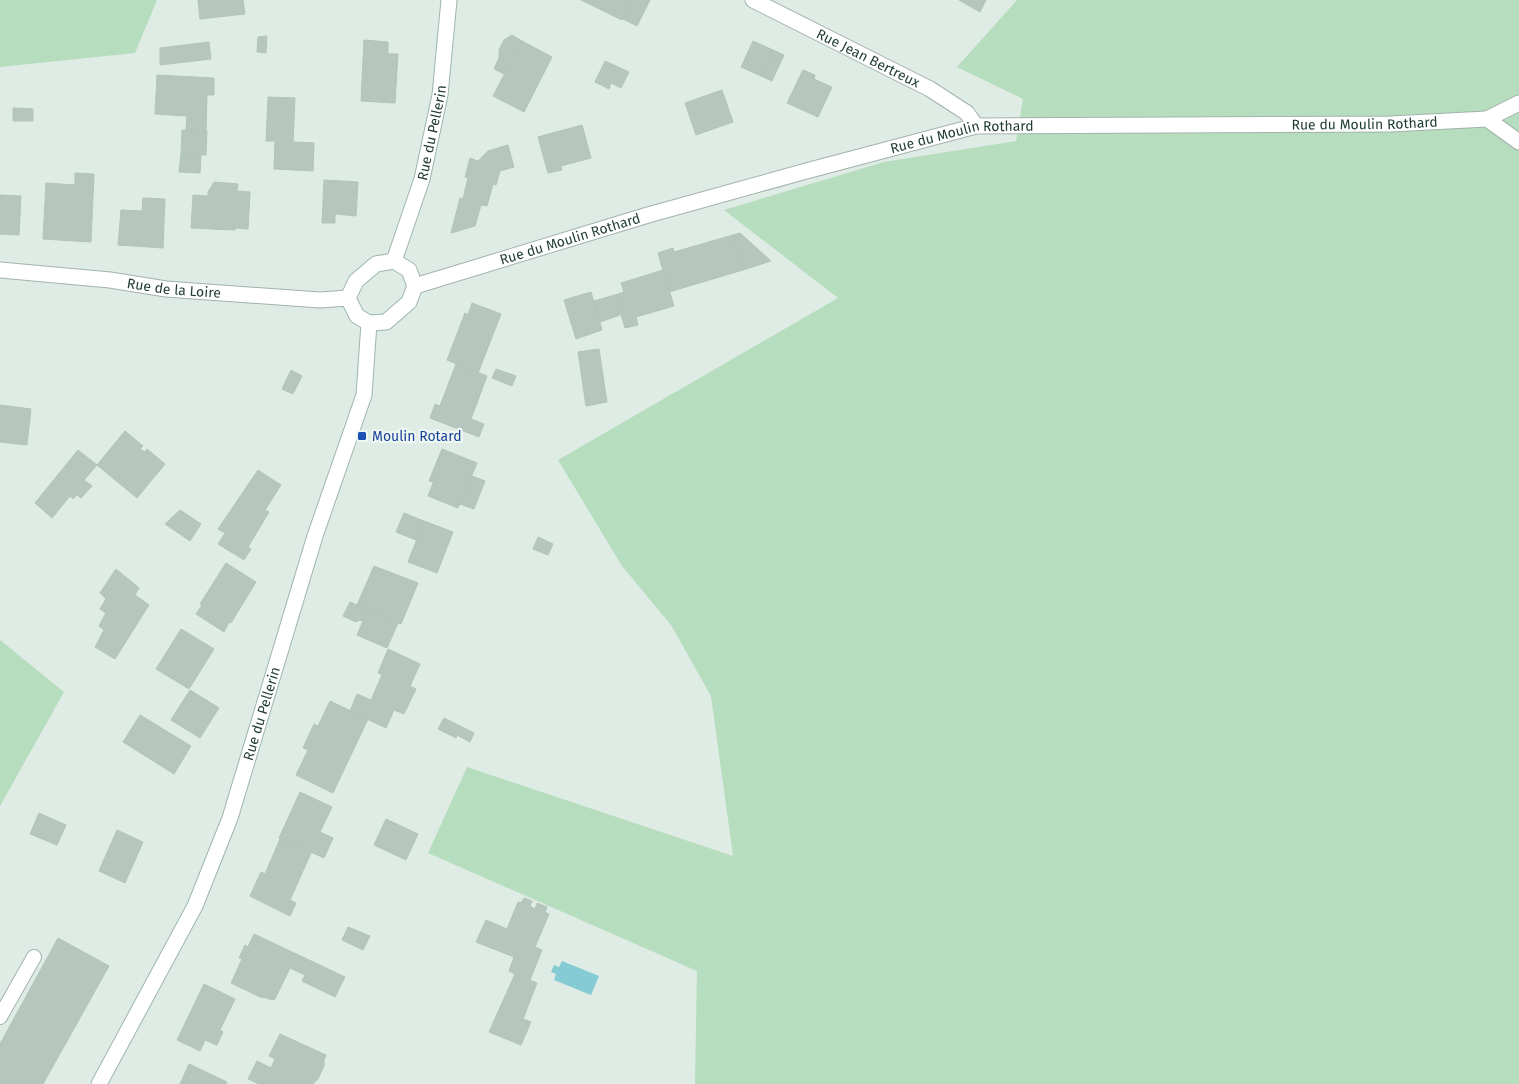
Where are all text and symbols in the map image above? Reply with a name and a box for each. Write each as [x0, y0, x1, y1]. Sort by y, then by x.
street label: Rue Jean Bertreux [814, 25, 923, 91]
street label: Rue du Pellerin [413, 84, 449, 182]
street label: Rue du Moulin Rothard [1291, 113, 1438, 133]
street label: Rue du Moulin Rothard [888, 117, 1034, 157]
street label: Rue du Moulin Rothard [498, 209, 642, 268]
street label: Rue de la Loire [126, 274, 222, 301]
place label: Moulin Rotard [372, 428, 462, 445]
marker: Moulin Rotard [356, 430, 368, 442]
street label: Rue du Pellerin [239, 665, 284, 762]

